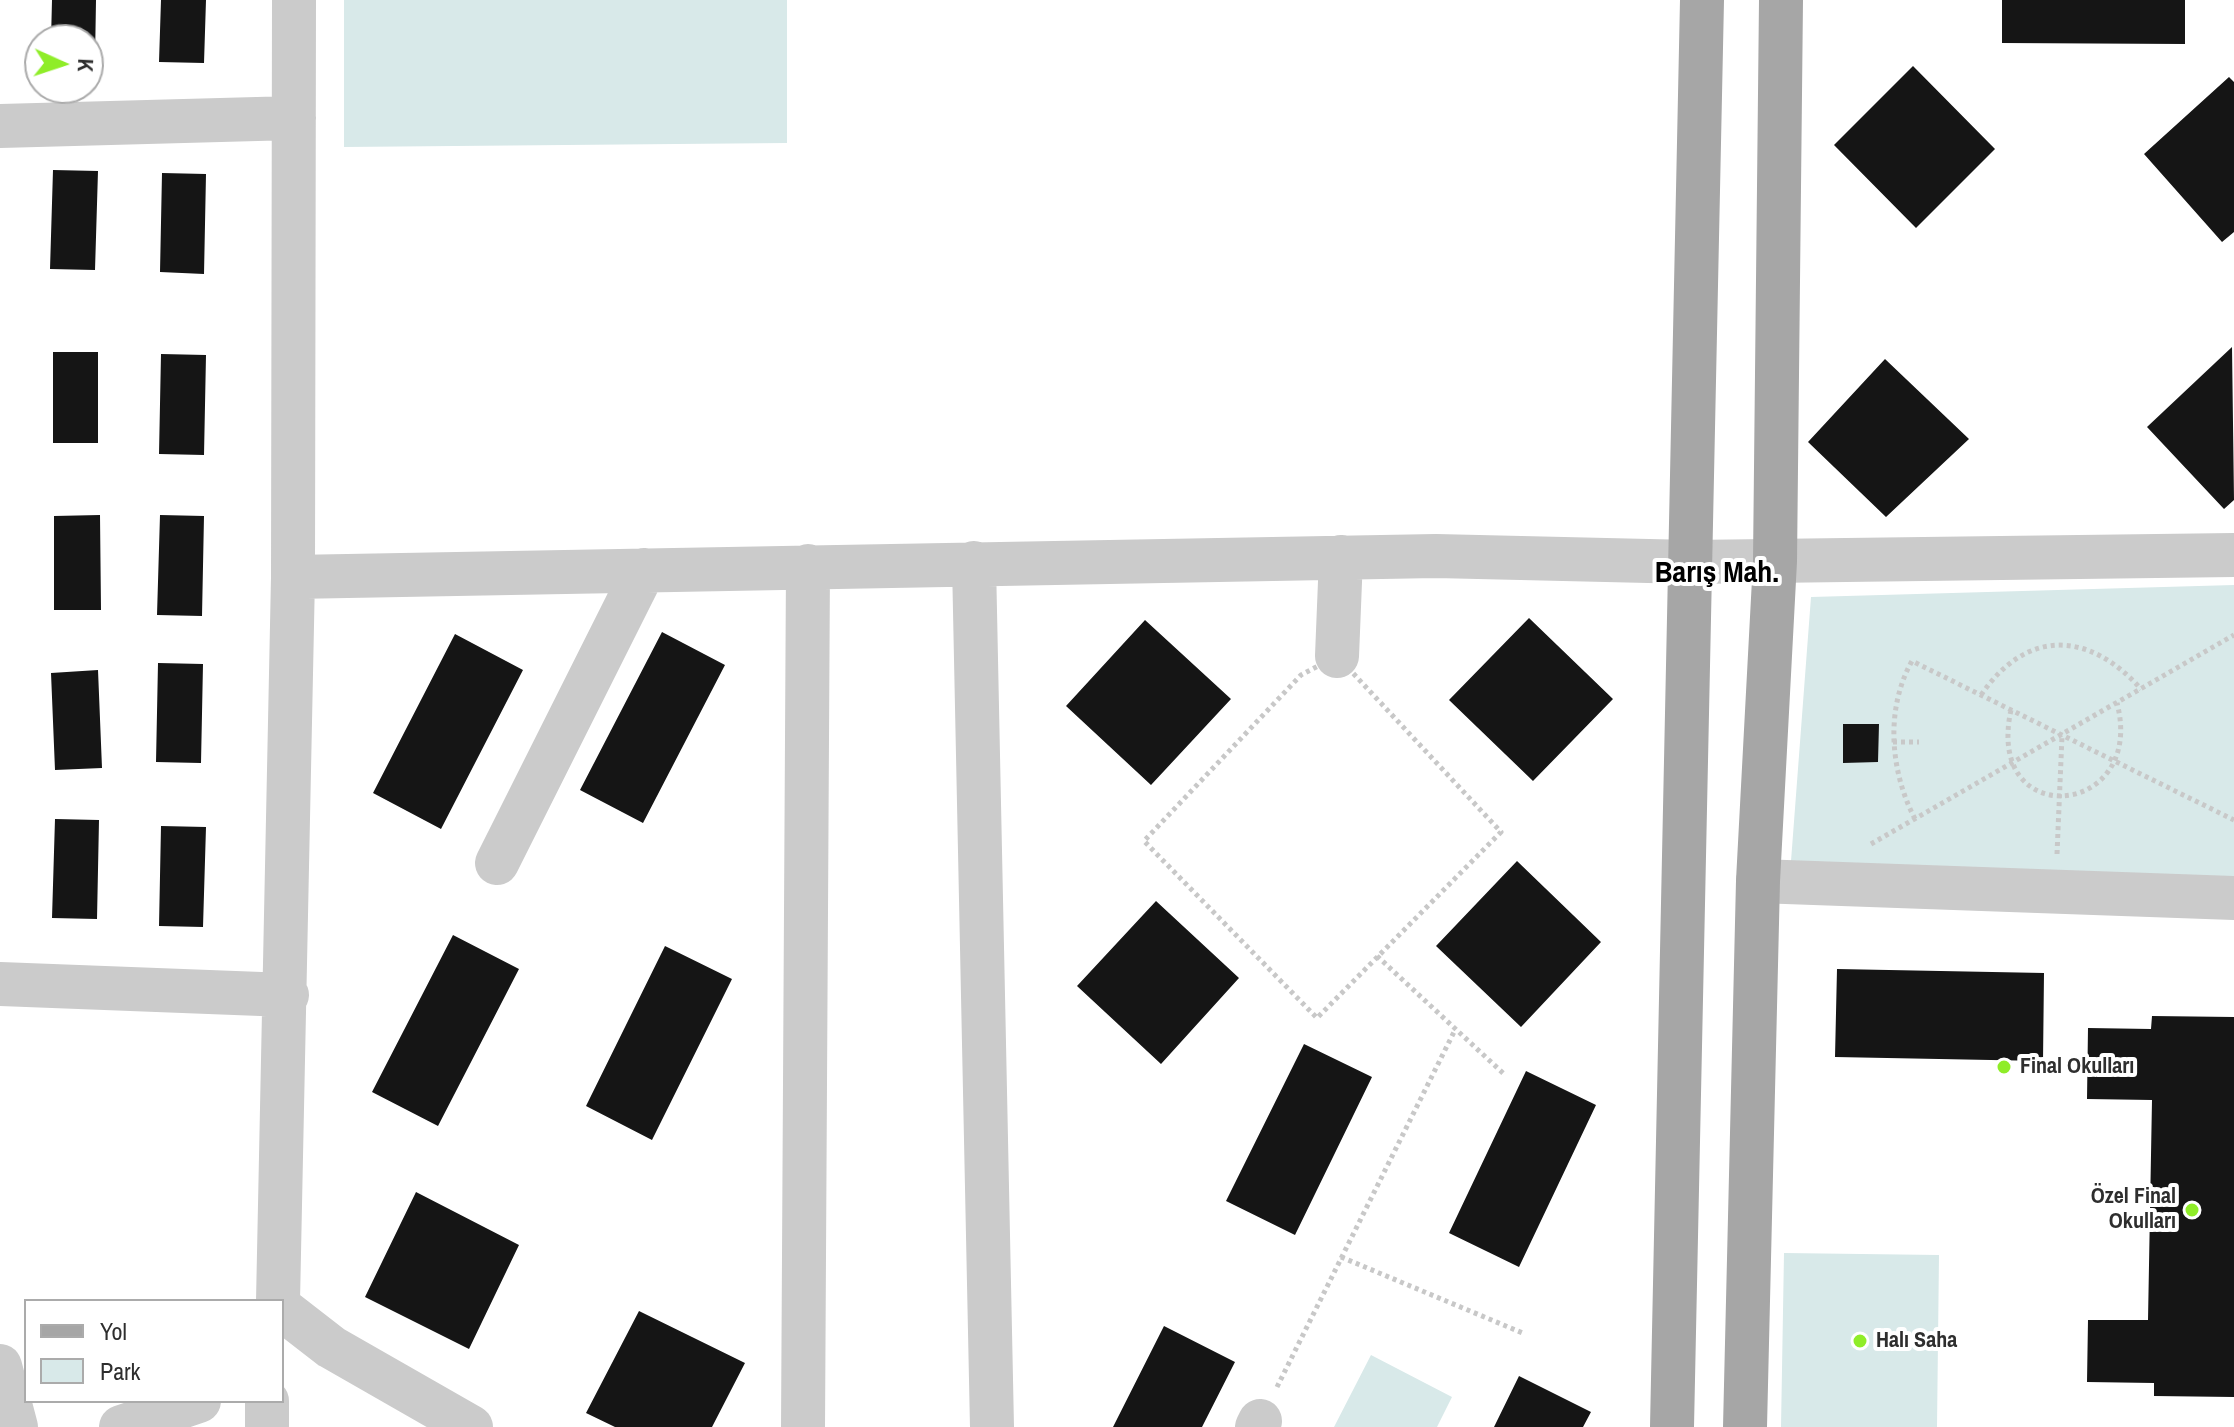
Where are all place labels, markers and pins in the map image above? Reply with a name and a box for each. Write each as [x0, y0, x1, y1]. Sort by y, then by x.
place label: Final Okulları [2020, 1054, 2134, 1080]
marker: Final Okulları [1995, 1058, 2013, 1076]
place label: Özel Final Okulları [2091, 1184, 2176, 1236]
marker: Özel Final Okulları [2183, 1201, 2201, 1219]
place label: Halı Saha [1876, 1328, 1957, 1354]
marker: Halı Saha [1851, 1332, 1869, 1350]

